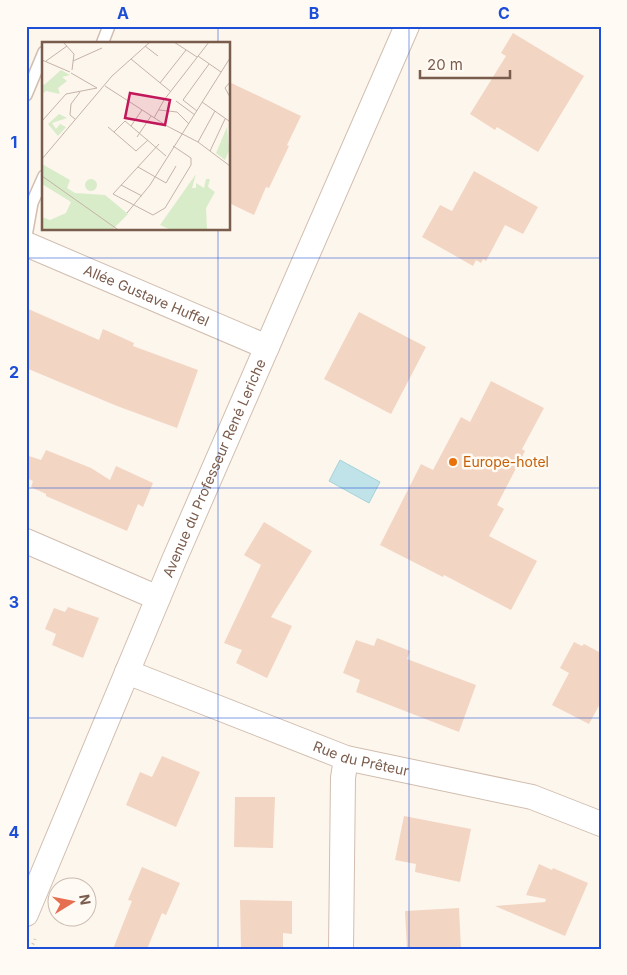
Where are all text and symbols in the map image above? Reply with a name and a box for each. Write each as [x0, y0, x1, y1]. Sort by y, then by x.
text: A [117, 3, 129, 23]
text: B [309, 3, 319, 23]
text: C [498, 3, 510, 23]
inset map [42, 42, 230, 230]
scale bar [420, 48, 510, 80]
text: 20 m [427, 55, 463, 74]
text: 1 [11, 132, 17, 152]
street label: Allée Gustave Huffel [81, 261, 212, 329]
street label: Avenue du Professeur René Leriche [159, 356, 269, 580]
text: 2 [9, 362, 19, 382]
place label: Europe-hotel [463, 453, 549, 470]
marker: Europe-hotel [447, 456, 459, 468]
text: 3 [9, 592, 19, 612]
street label: Rue du Prêteur [311, 737, 410, 779]
text: 4 [9, 822, 20, 842]
north arrow [48, 878, 98, 928]
text: N [76, 893, 95, 906]

